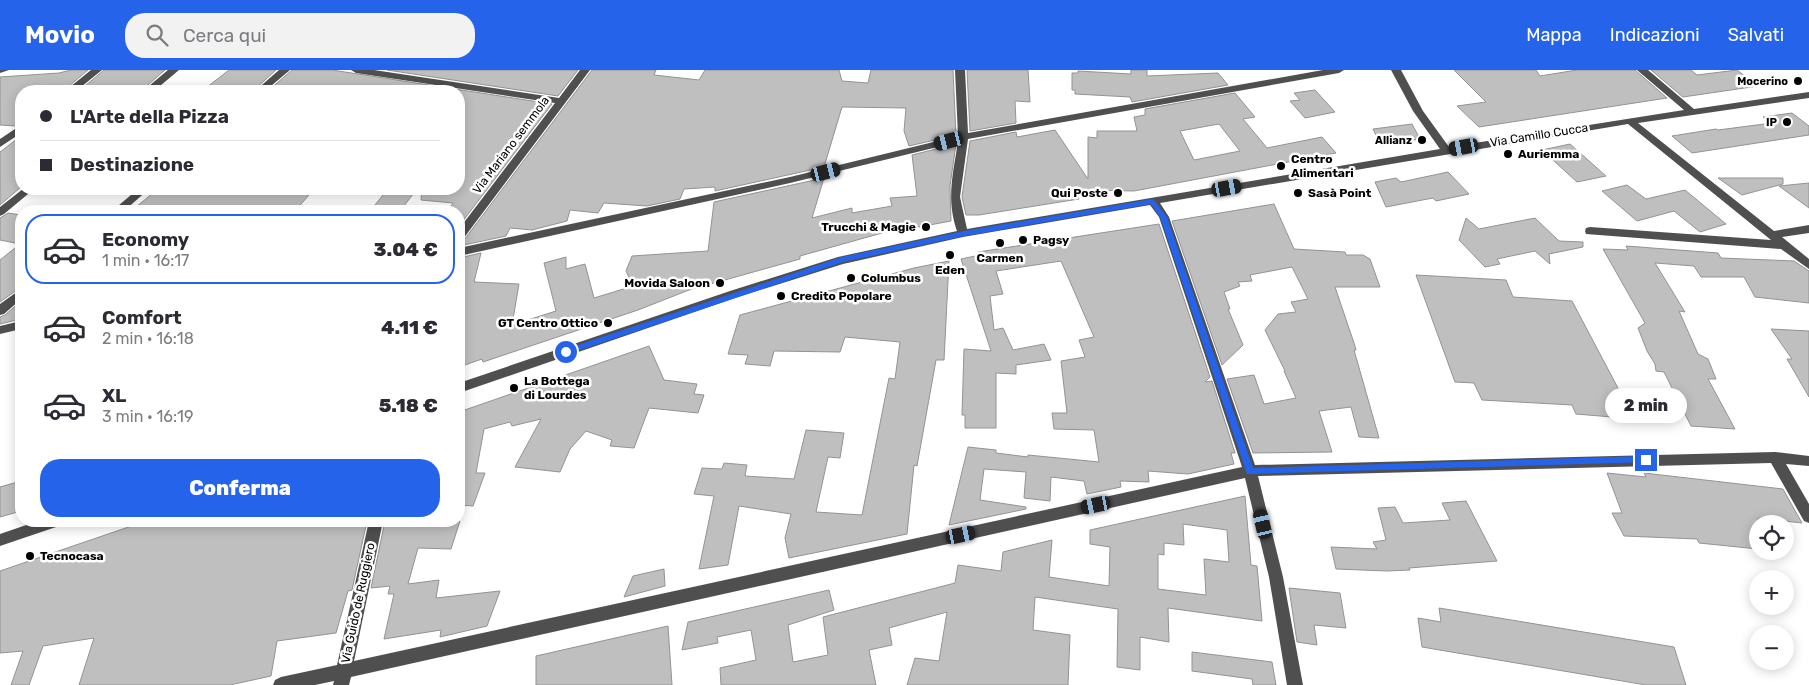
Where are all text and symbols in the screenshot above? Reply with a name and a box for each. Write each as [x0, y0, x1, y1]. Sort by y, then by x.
search box [125, 13, 475, 58]
text: Movio [25, 21, 95, 49]
icon: search [143, 21, 171, 49]
text: Cerca qui [183, 24, 266, 47]
text: Mappa [1526, 24, 1582, 46]
text: Indicazioni [1610, 24, 1700, 46]
text: Salvati [1728, 24, 1784, 46]
place label: Mocerino [1737, 75, 1788, 88]
marker: Mocerino [1792, 75, 1804, 87]
street label: Via Mariano semmola [470, 94, 552, 196]
text: L'Arte della Pizza [70, 105, 229, 128]
place label: IP [1766, 116, 1778, 129]
marker: IP [1781, 116, 1793, 128]
street label: Via Camillo Cucca [1489, 120, 1589, 150]
car [932, 130, 965, 152]
place label: Allianz [1375, 134, 1412, 147]
marker: Allianz [1416, 134, 1428, 146]
car [1447, 137, 1480, 157]
place label: Auriemma [1518, 147, 1579, 161]
marker: Auriemma [1502, 148, 1514, 160]
place label: Centro Alimentari [1291, 152, 1354, 180]
text: Destinazione [70, 153, 194, 176]
marker: Centro Alimentari [1275, 160, 1287, 172]
car [809, 161, 842, 183]
car [1210, 178, 1243, 198]
place label: Qui Poste [1051, 186, 1108, 200]
place label: Sasà Point [1308, 186, 1372, 200]
marker: Qui Poste [1112, 187, 1124, 199]
marker: Sasà Point [1292, 187, 1304, 199]
place label: Trucchi & Magie [821, 220, 916, 234]
marker: Trucchi & Magie [920, 221, 932, 233]
icon: car [42, 227, 87, 272]
text: Economy [102, 228, 189, 251]
place label: Pagsy [1033, 233, 1069, 247]
marker: Pagsy [1017, 234, 1029, 246]
marker: Carmen [994, 237, 1006, 249]
text: 3.04 € [374, 238, 438, 261]
marker: Eden [944, 249, 956, 261]
text: 1 min · 16:17 [102, 251, 189, 270]
place label: Carmen [977, 251, 1024, 265]
place label: Eden [935, 263, 965, 277]
place label: Columbus [861, 271, 921, 285]
marker: Columbus [845, 272, 857, 284]
place label: Movida Saloon [624, 276, 710, 290]
marker: Movida Saloon [714, 277, 726, 289]
place label: Credito Popolare [791, 289, 892, 303]
marker: Credito Popolare [775, 290, 787, 302]
icon: car [42, 305, 87, 350]
text: Comfort [102, 306, 182, 329]
text: 4.11 € [381, 316, 438, 339]
place label: GT Centro Ottico [498, 316, 598, 330]
marker: GT Centro Ottico [602, 317, 614, 329]
text: 2 min · 16:18 [102, 329, 194, 348]
route start [555, 341, 577, 363]
place label: La Bottega di Lourdes [524, 374, 590, 402]
marker: La Bottega di Lourdes [508, 382, 520, 394]
icon: car [42, 383, 87, 428]
text: XL [102, 384, 126, 407]
callout: 2 min [1605, 388, 1687, 422]
text: 5.18 € [379, 394, 438, 417]
text: 2 min [1624, 396, 1668, 415]
text: 3 min · 16:19 [102, 407, 193, 426]
route end [1635, 449, 1657, 471]
button: Conferma [40, 459, 440, 517]
car [1079, 495, 1112, 515]
car [1252, 508, 1273, 540]
map controls [1749, 515, 1794, 670]
button: locate [1749, 515, 1794, 560]
car [944, 525, 977, 545]
street label: Via Guido de Ruggiero [338, 541, 378, 664]
place label: Tecnocasa [40, 549, 104, 563]
marker: Tecnocasa [24, 550, 36, 562]
button: + [1749, 570, 1794, 615]
button: − [1749, 625, 1794, 670]

